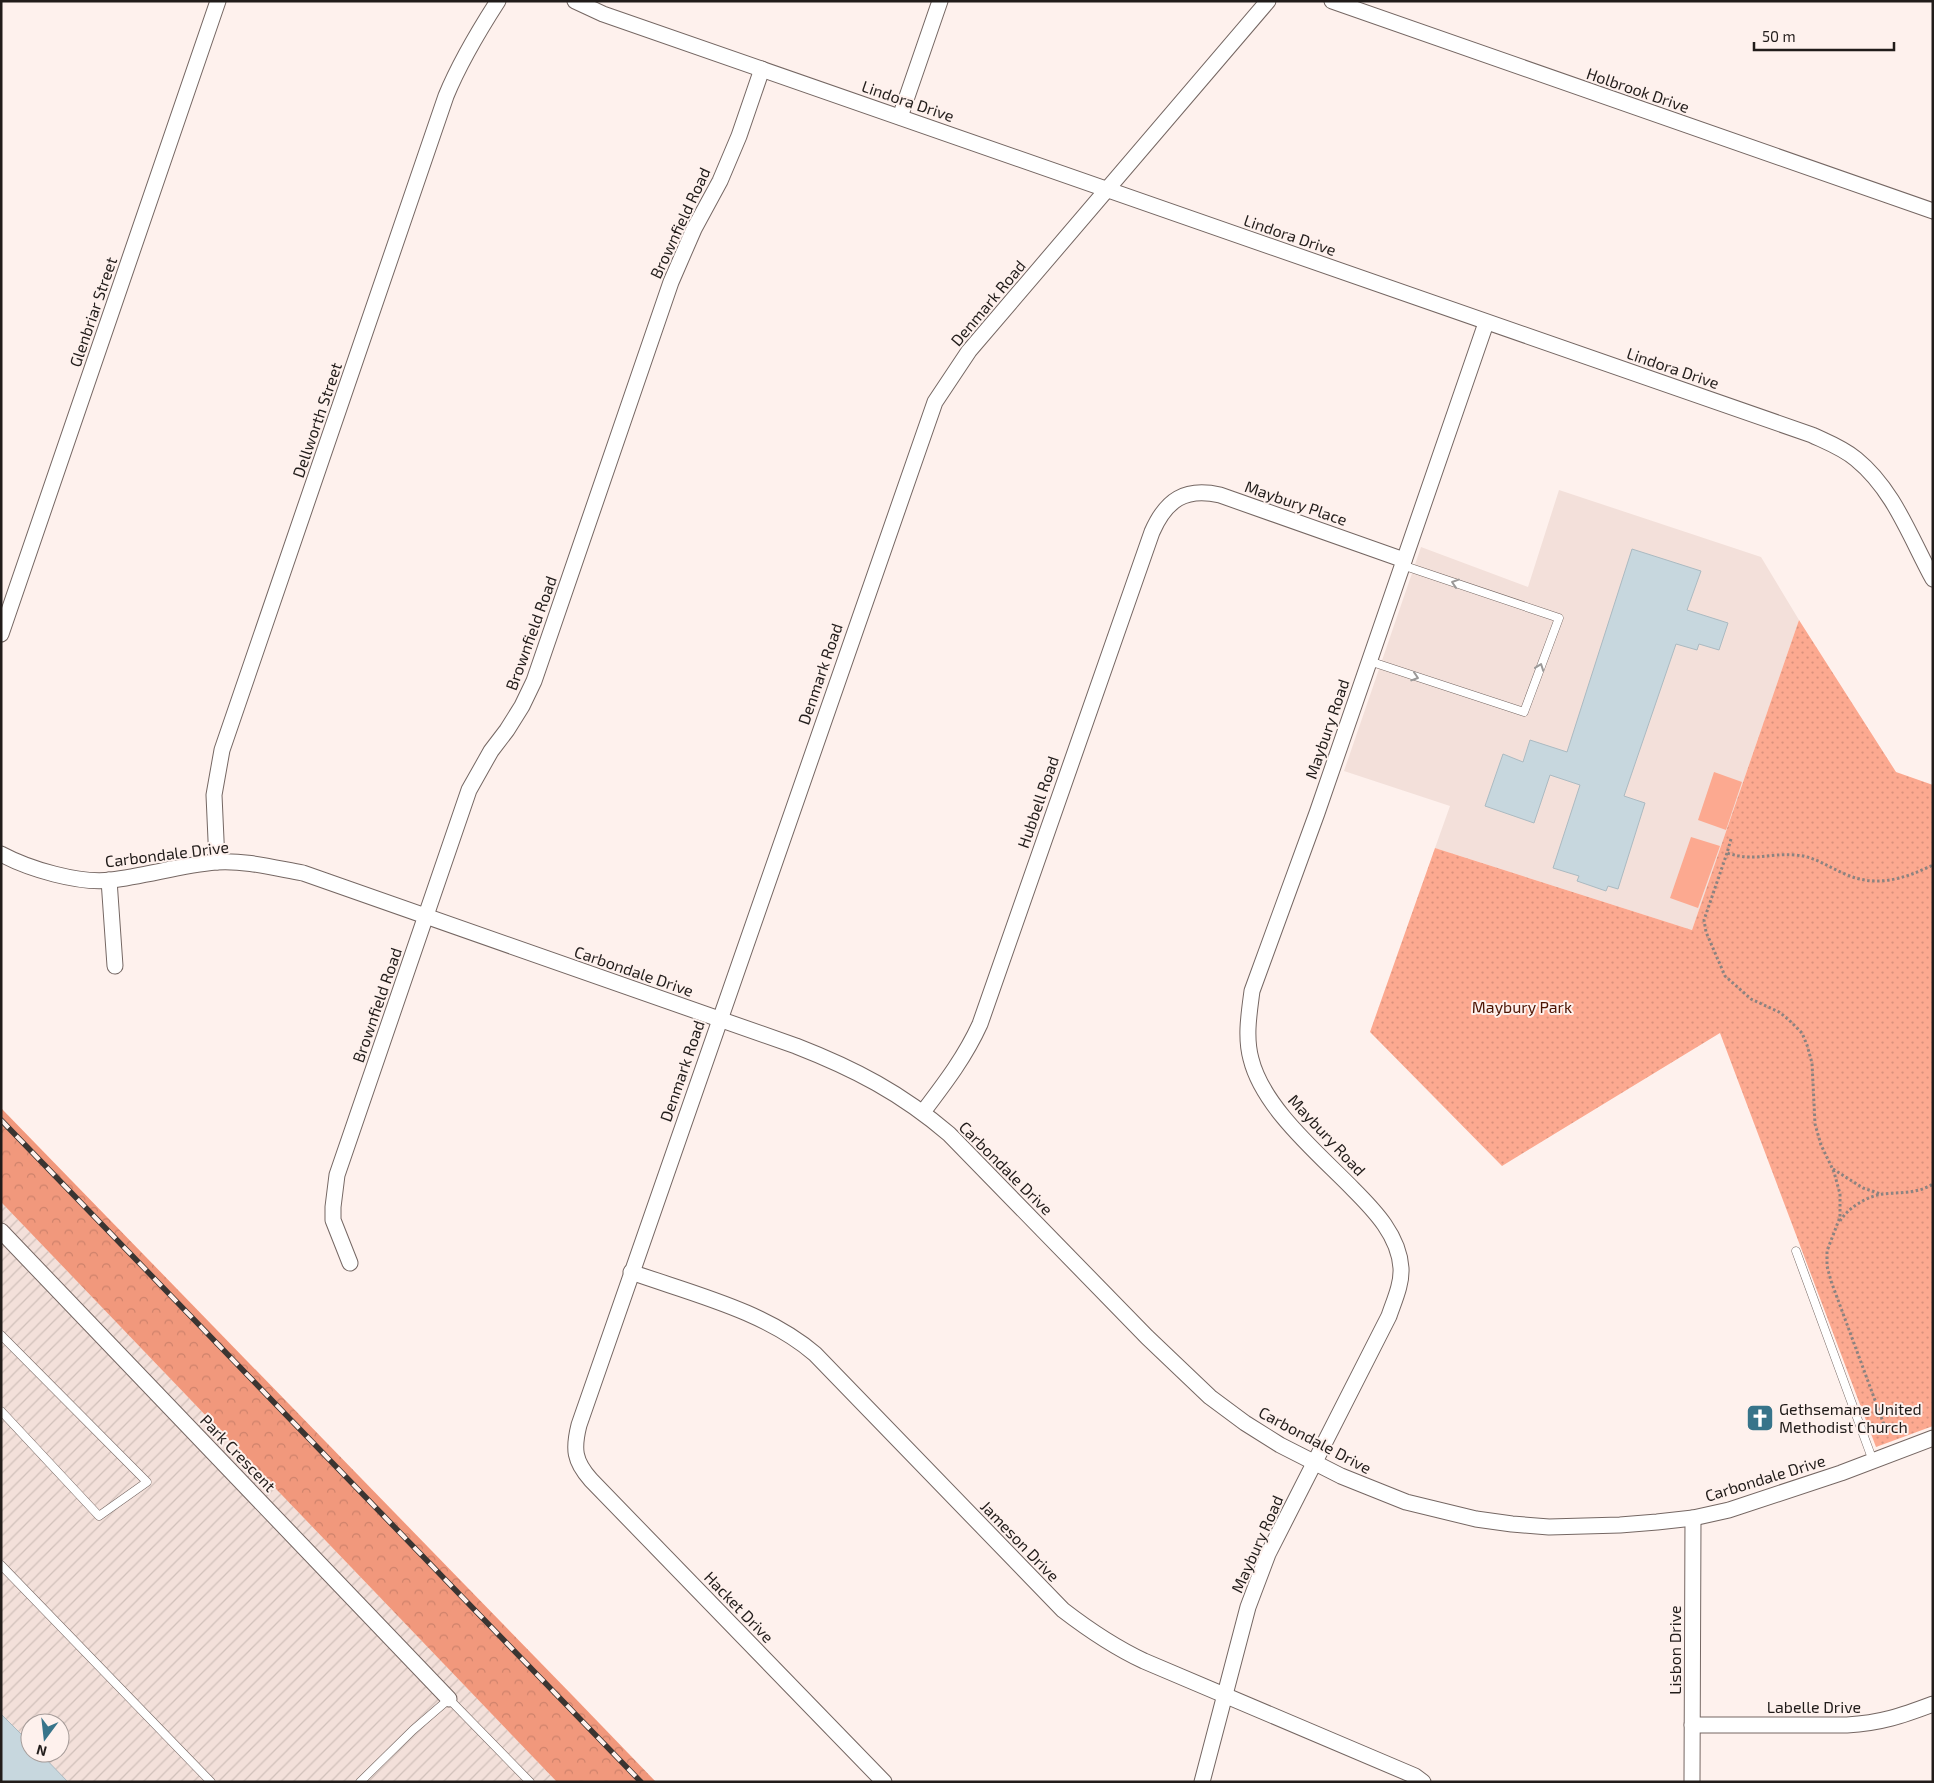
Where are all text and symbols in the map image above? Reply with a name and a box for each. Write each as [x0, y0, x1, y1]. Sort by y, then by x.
scale bar [1754, 20, 1894, 52]
text: 50 m [1762, 27, 1796, 45]
street label: Holbrook Drive [1584, 63, 1692, 116]
street label: Lindora Drive [859, 76, 957, 125]
street label: Brownfield Road [646, 164, 714, 281]
street label: Lindora Drive [1241, 210, 1339, 259]
street label: Glenbriar Street [65, 254, 120, 369]
street label: Denmark Road [946, 256, 1029, 349]
street label: Lindora Drive [1624, 343, 1722, 392]
street label: Dellworth Street [288, 360, 345, 480]
street label: Maybury Place [1243, 476, 1350, 529]
street label: Brownfield Road [501, 573, 560, 693]
one-way arrow [1451, 579, 1460, 589]
street label: Denmark Road [793, 621, 846, 727]
one-way arrow [1534, 664, 1544, 672]
one-way arrow [1410, 671, 1419, 681]
street label: Maybury Road [1301, 676, 1353, 781]
street label: Hubbell Road [1013, 753, 1062, 850]
street label: Carbondale Drive [104, 836, 230, 871]
street label: Carbondale Drive [572, 941, 696, 1000]
street label: Brownfield Road [348, 945, 405, 1065]
park label: Maybury Park [1472, 997, 1572, 1016]
street label: Denmark Road [655, 1018, 708, 1124]
street label: Maybury Road [1285, 1090, 1370, 1179]
street label: Carbondale Drive [956, 1117, 1057, 1218]
place label: Gethsemane United Methodist Church [1779, 1399, 1922, 1436]
street label: Carbondale Drive [1256, 1402, 1375, 1477]
church icon: Gethsemane United Methodist Church [1745, 1403, 1775, 1433]
street label: Park Crescent [197, 1410, 280, 1495]
street label: Carbondale Drive [1702, 1450, 1827, 1505]
street label: Maybury Road [1227, 1492, 1286, 1595]
street label: Jameson Drive [977, 1496, 1064, 1585]
street label: Hacket Drive [701, 1567, 778, 1646]
street label: Lisbon Drive [1665, 1605, 1684, 1695]
street label: Labelle Drive [1767, 1697, 1861, 1716]
north arrow [20, 1713, 70, 1763]
text: N [34, 1742, 49, 1761]

